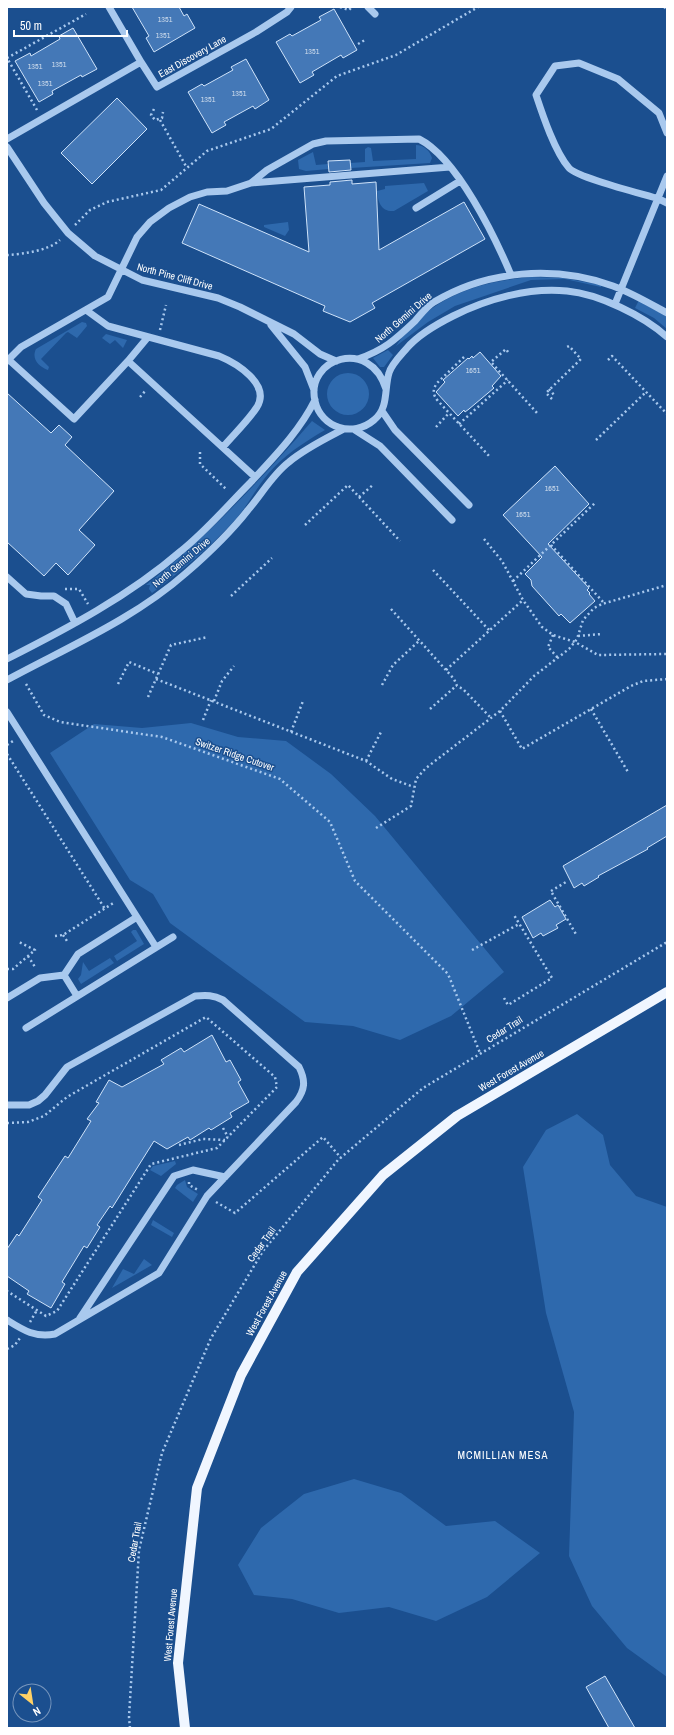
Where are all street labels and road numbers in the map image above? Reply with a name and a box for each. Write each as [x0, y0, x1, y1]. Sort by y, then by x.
street label: East Discovery Lane [156, 32, 229, 80]
street label: North Pine Cliff Drive [136, 260, 215, 293]
street label: North Gemini Drive [372, 289, 435, 346]
street label: North Gemini Drive [150, 534, 213, 590]
street label: Switzer Ridge Cutover [194, 735, 276, 774]
street label: Cedar Trail [484, 1013, 525, 1046]
street label: West Forest Avenue [476, 1046, 547, 1094]
street label: Cedar Trail [244, 1224, 279, 1265]
street label: West Forest Avenue [243, 1268, 290, 1338]
street label: Cedar Trail [125, 1521, 144, 1563]
street label: West Forest Avenue [161, 1588, 180, 1662]

